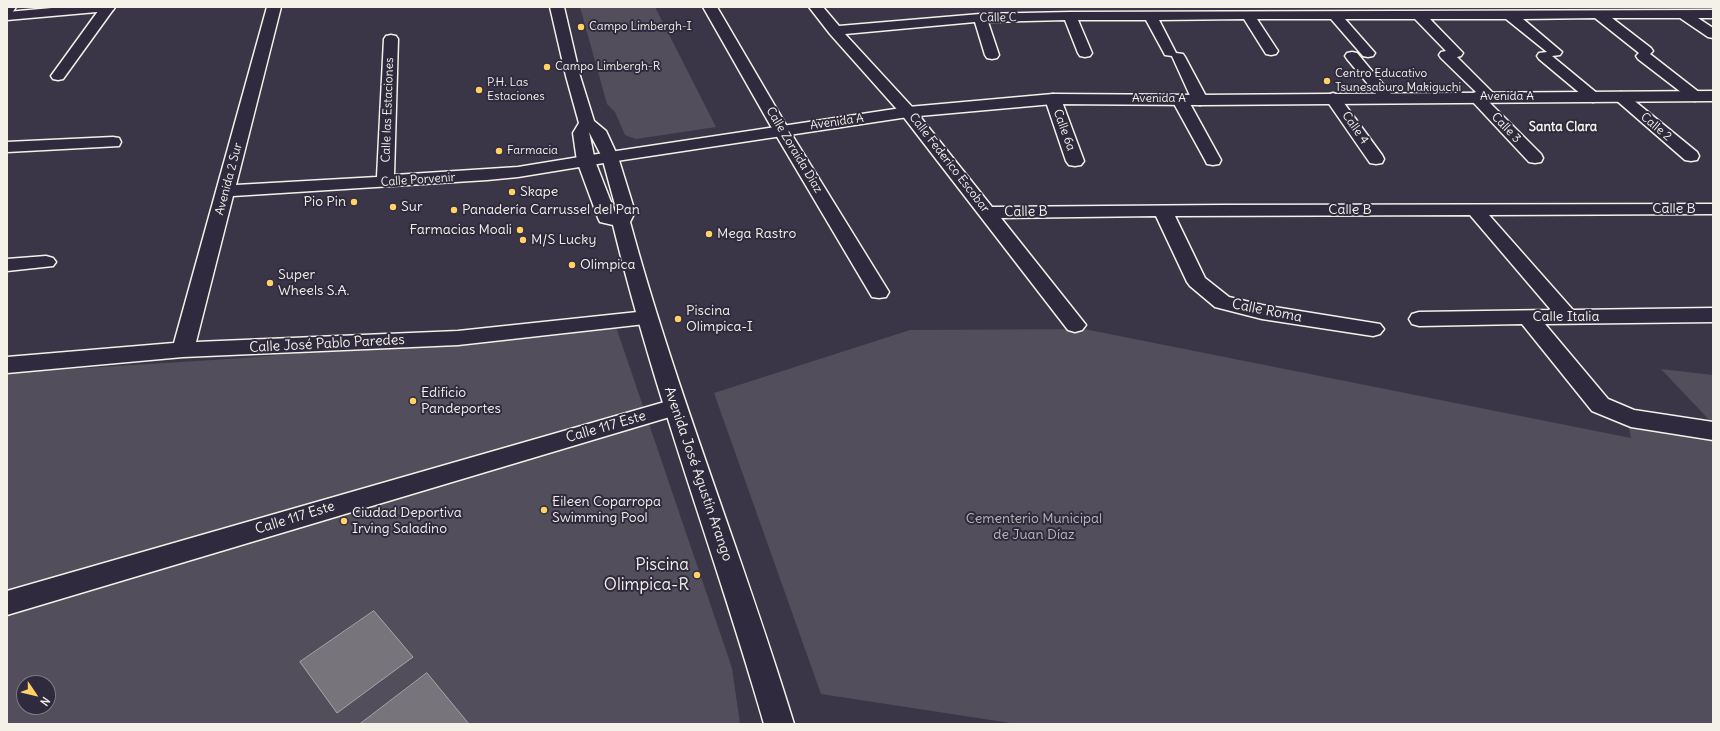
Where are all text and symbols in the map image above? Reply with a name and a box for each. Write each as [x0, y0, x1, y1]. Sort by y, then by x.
street label: Calle C [979, 10, 1017, 26]
place label: Campo Limbergh-I [589, 20, 692, 34]
marker: Campo Limbergh-I [576, 22, 586, 32]
street label: Calle las Estaciones [379, 57, 397, 163]
place label: Campo Limbergh-R [555, 60, 660, 74]
marker: Campo Limbergh-R [542, 62, 552, 72]
place label: Centro Educativo Tsunesaburo Makiguchi [1335, 67, 1461, 95]
place label: P.H. Las Estaciones [487, 76, 545, 104]
marker: Centro Educativo Tsunesaburo Makiguchi [1322, 76, 1332, 86]
marker: P.H. Las Estaciones [474, 85, 484, 95]
street label: Avenida A [1480, 90, 1534, 104]
street label: Avenida A [1132, 92, 1186, 106]
street label: Calle Zoraida Díaz [763, 105, 825, 195]
street label: Calle 6a [1050, 107, 1078, 153]
street label: Calle 4 [1339, 109, 1371, 147]
street label: Calle Federico Escobar [906, 110, 992, 216]
street label: Calle 3 [1488, 110, 1524, 146]
street label: Calle 2 [1638, 110, 1674, 144]
street label: Avenida A [809, 111, 865, 133]
district label: Santa Clara [1529, 119, 1597, 135]
street label: Avenida 2 Sur [212, 141, 246, 217]
place label: Farmacia [507, 144, 558, 158]
marker: Farmacia [494, 146, 504, 156]
street label: Calle Porvenir [380, 170, 456, 190]
place label: Skape [520, 184, 558, 200]
marker: Skape [507, 187, 517, 197]
place label: Pio Pin [304, 194, 346, 210]
marker: Pio Pin [349, 197, 359, 207]
place label: Sur [401, 199, 423, 215]
street label: Calle B [1652, 201, 1696, 217]
marker: Sur [388, 202, 398, 212]
place label: Panadería Carrussel del Pan [462, 202, 640, 218]
street label: Calle B [1328, 202, 1372, 218]
street label: Calle B [1004, 203, 1048, 221]
marker: Panadería Carrussel del Pan [449, 205, 459, 215]
place label: Farmacias Moali [409, 222, 512, 238]
marker: Farmacias Moali [515, 225, 525, 235]
place label: Mega Rastro [717, 226, 796, 242]
marker: Mega Rastro [704, 229, 714, 239]
place label: M/S Lucky [531, 232, 596, 248]
marker: M/S Lucky [518, 235, 528, 245]
place label: Olimpica [580, 257, 636, 273]
marker: Olimpica [567, 260, 577, 270]
place label: Super Wheels S.A. [278, 267, 349, 300]
marker: Super Wheels S.A. [265, 278, 275, 288]
street label: Calle Roma [1230, 296, 1304, 326]
place label: Piscina Olimpica-I [686, 303, 753, 336]
street label: Calle Italia [1533, 309, 1599, 325]
marker: Piscina Olimpica-I [673, 314, 683, 324]
street label: Calle José Pablo Paredes [249, 332, 405, 356]
place label: Edificio Pandeportes [421, 385, 501, 418]
street label: Avenida José Agustín Arango [660, 385, 736, 563]
marker: Edificio Pandeportes [408, 396, 418, 406]
street label: Calle 117 Este [564, 408, 648, 446]
place label: Eileen Coparropa Swimming Pool [552, 494, 661, 526]
street label: Calle 117 Este [253, 498, 337, 538]
place label: Ciudad Deportiva Irving Saladino [352, 505, 462, 538]
marker: Eileen Coparropa Swimming Pool [539, 505, 549, 515]
park label: Cementerio Municipal de Juan Díaz [966, 511, 1102, 544]
marker: Ciudad Deportiva Irving Saladino [339, 516, 349, 526]
place label: Piscina Olimpica-R [604, 555, 689, 595]
marker: Piscina Olimpica-R [692, 570, 702, 580]
north arrow [16, 675, 56, 715]
text: N [37, 694, 53, 708]

